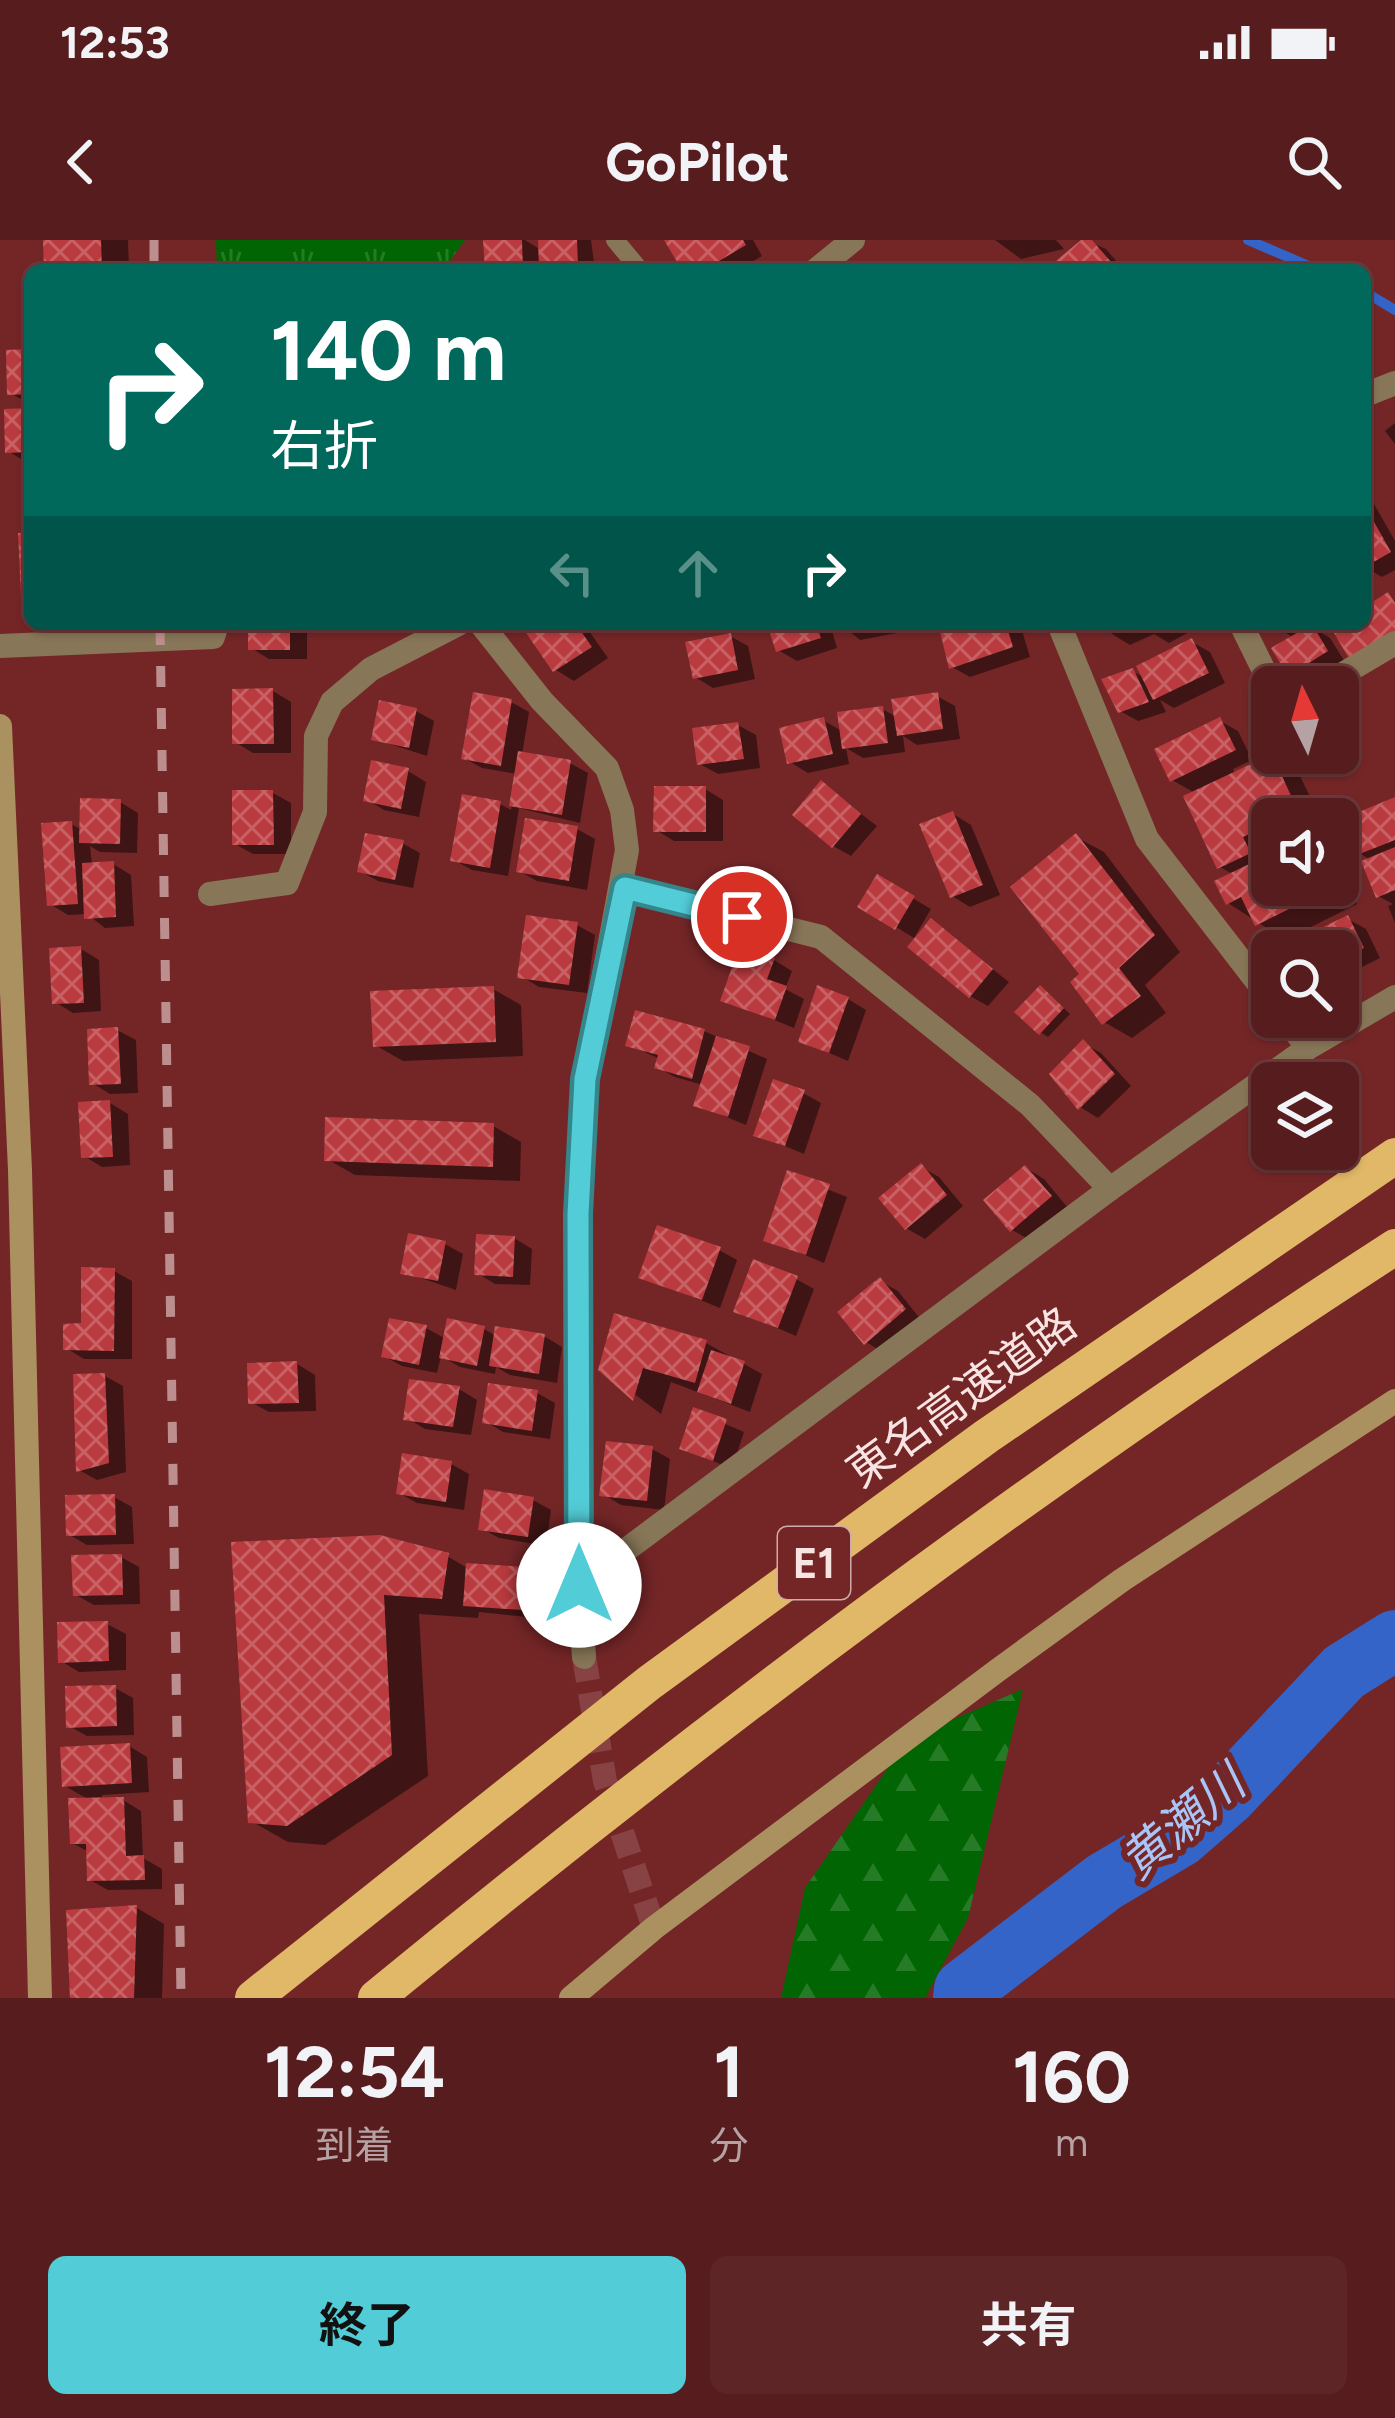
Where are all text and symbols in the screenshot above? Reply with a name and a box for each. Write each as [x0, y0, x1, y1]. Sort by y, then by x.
text: 12:53 [60, 15, 170, 69]
icon: back [48, 129, 114, 195]
icon: search [1281, 129, 1347, 195]
text: GoPilot [605, 130, 790, 195]
text: 140 m [270, 300, 506, 401]
icon: right [72, 312, 228, 468]
text: 右折 [270, 414, 378, 479]
icon: left [539, 540, 605, 606]
icon: ahead [665, 540, 731, 606]
icon: right [791, 540, 857, 606]
north arrow [1251, 666, 1359, 774]
map controls [1251, 666, 1359, 1170]
button: sound [1251, 798, 1359, 906]
pin [691, 866, 793, 968]
icon: arrive [709, 884, 775, 950]
button: search [1251, 930, 1359, 1038]
button: layers [1251, 1062, 1359, 1170]
street label: 東名高速道路 [836, 1296, 1086, 1498]
position arrow [516, 1522, 642, 1648]
road number: E1 [778, 1527, 850, 1599]
water label: 黄瀬川 [1108, 1750, 1260, 1891]
text: 12:54 [264, 2029, 445, 2115]
text: 1 [713, 2029, 744, 2115]
text: 160 [1012, 2034, 1131, 2120]
text: m [1055, 2119, 1088, 2166]
text: 到着 [316, 2122, 394, 2169]
text: 分 [709, 2122, 748, 2169]
button: 終了 [48, 2256, 686, 2394]
button: 共有 [710, 2256, 1347, 2394]

